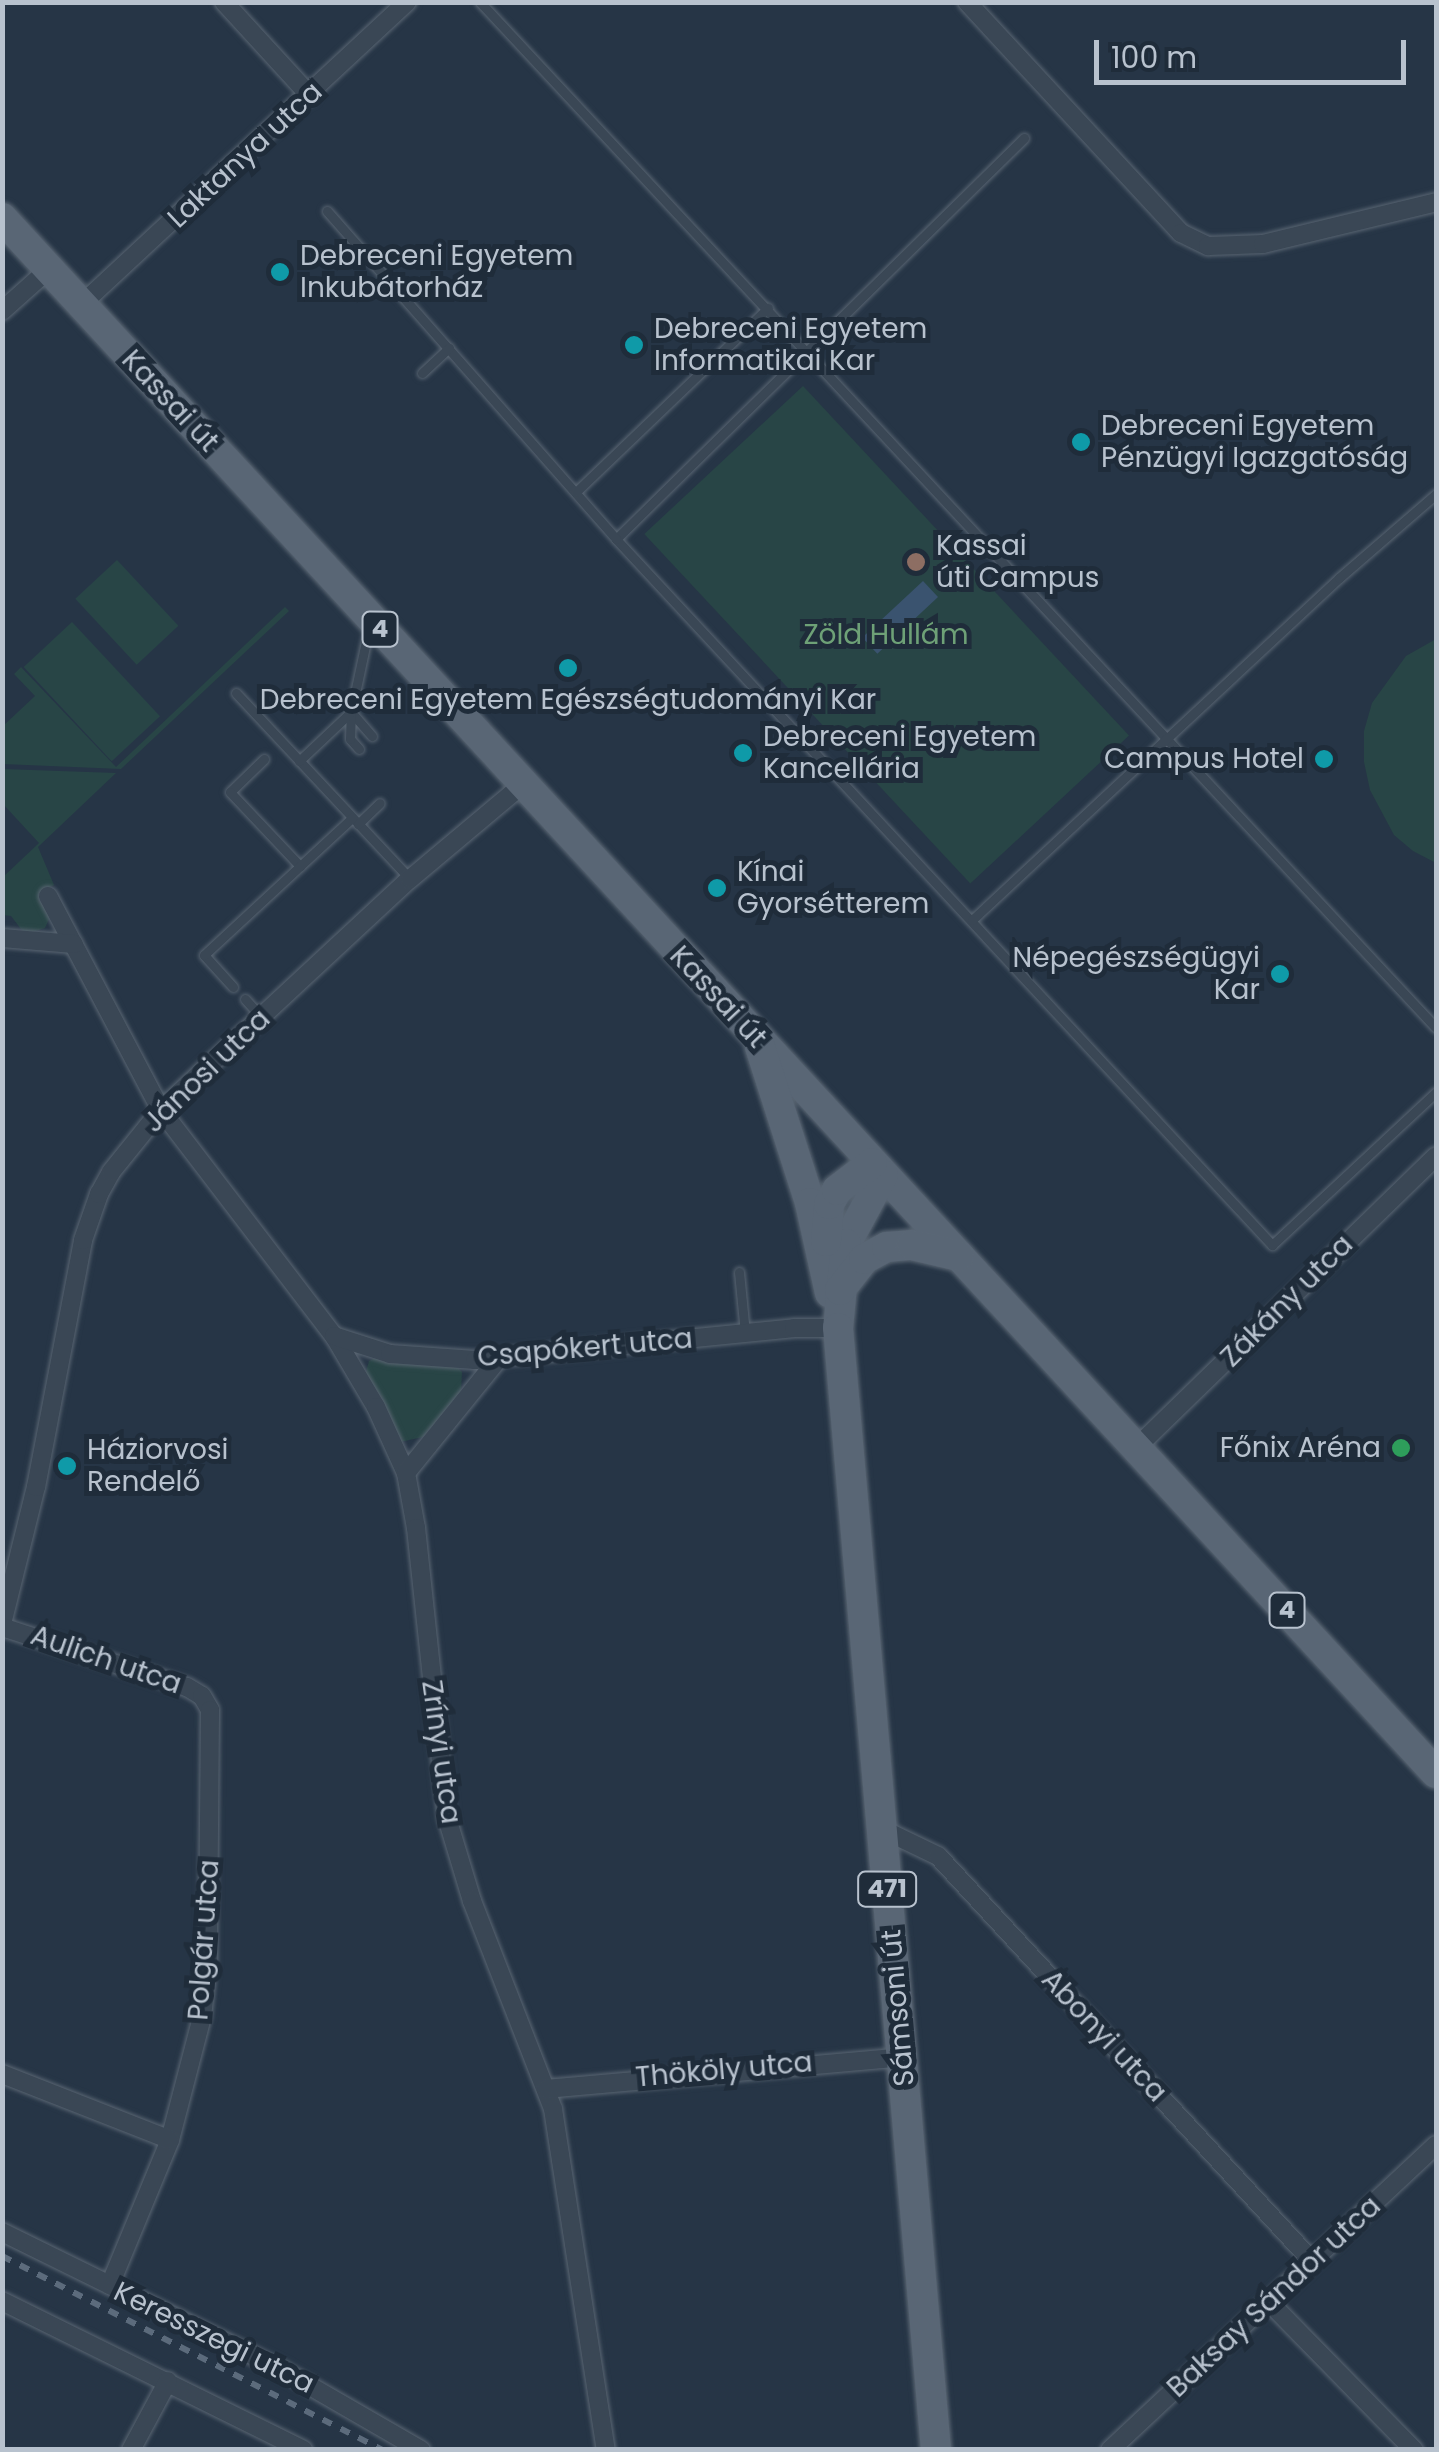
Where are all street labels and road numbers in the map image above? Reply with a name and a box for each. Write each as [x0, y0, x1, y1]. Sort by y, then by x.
street label: Laktanya utca [161, 75, 329, 235]
street label: Kassai út [115, 343, 225, 459]
road number: 4 [360, 609, 400, 649]
street label: Kassai út [663, 939, 773, 1055]
street label: Jánosi utca [137, 1002, 277, 1140]
street label: Zákány utca [1214, 1228, 1360, 1374]
street label: Csapókert utca [476, 1322, 694, 1374]
road number: 4 [1267, 1590, 1307, 1630]
street label: Aulich utca [26, 1619, 186, 1701]
street label: Zrínyi utca [414, 1678, 468, 1826]
street label: Polgár utca [182, 1859, 226, 2021]
road number: 471 [857, 1869, 917, 1909]
street label: Sámsoni út [874, 1928, 922, 2088]
street label: Abonyi utca [1034, 1963, 1174, 2109]
street label: Thököly utca [634, 2046, 814, 2094]
street label: Baksay Sándor utca [1160, 2189, 1388, 2405]
street label: Keresszegi utca [108, 2275, 320, 2401]

